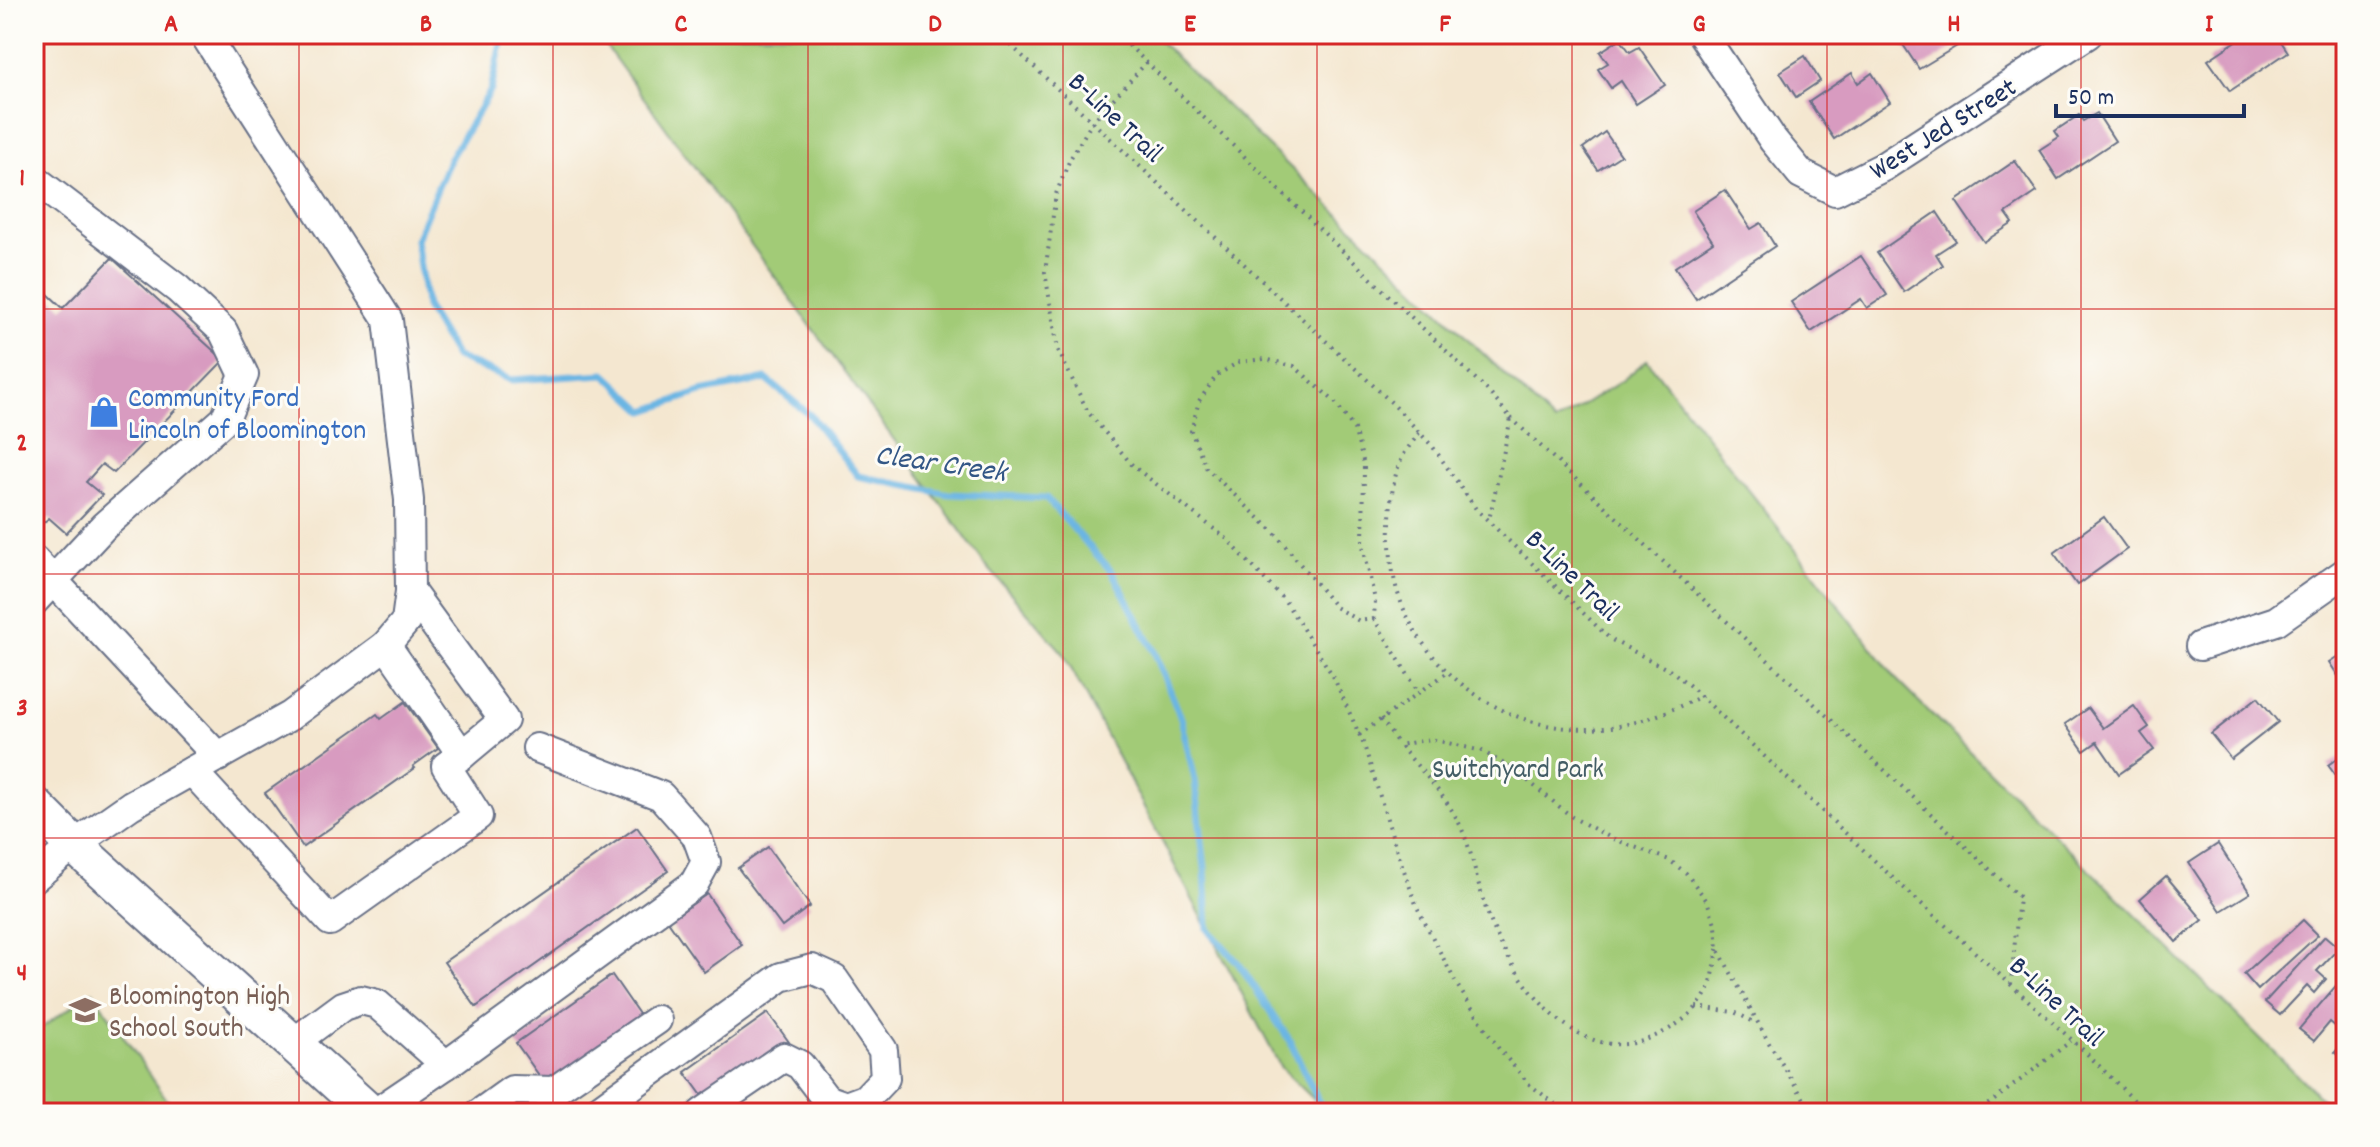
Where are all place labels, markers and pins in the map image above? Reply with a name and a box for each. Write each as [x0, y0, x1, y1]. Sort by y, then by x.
place label: Community Ford Lincoln of Bloomington [128, 381, 366, 453]
shop icon: Community Ford Lincoln of Bloomington [87, 395, 121, 429]
place label: Bloomington High School South [109, 979, 290, 1051]
school or university icon: Bloomington High School South [68, 993, 102, 1027]

